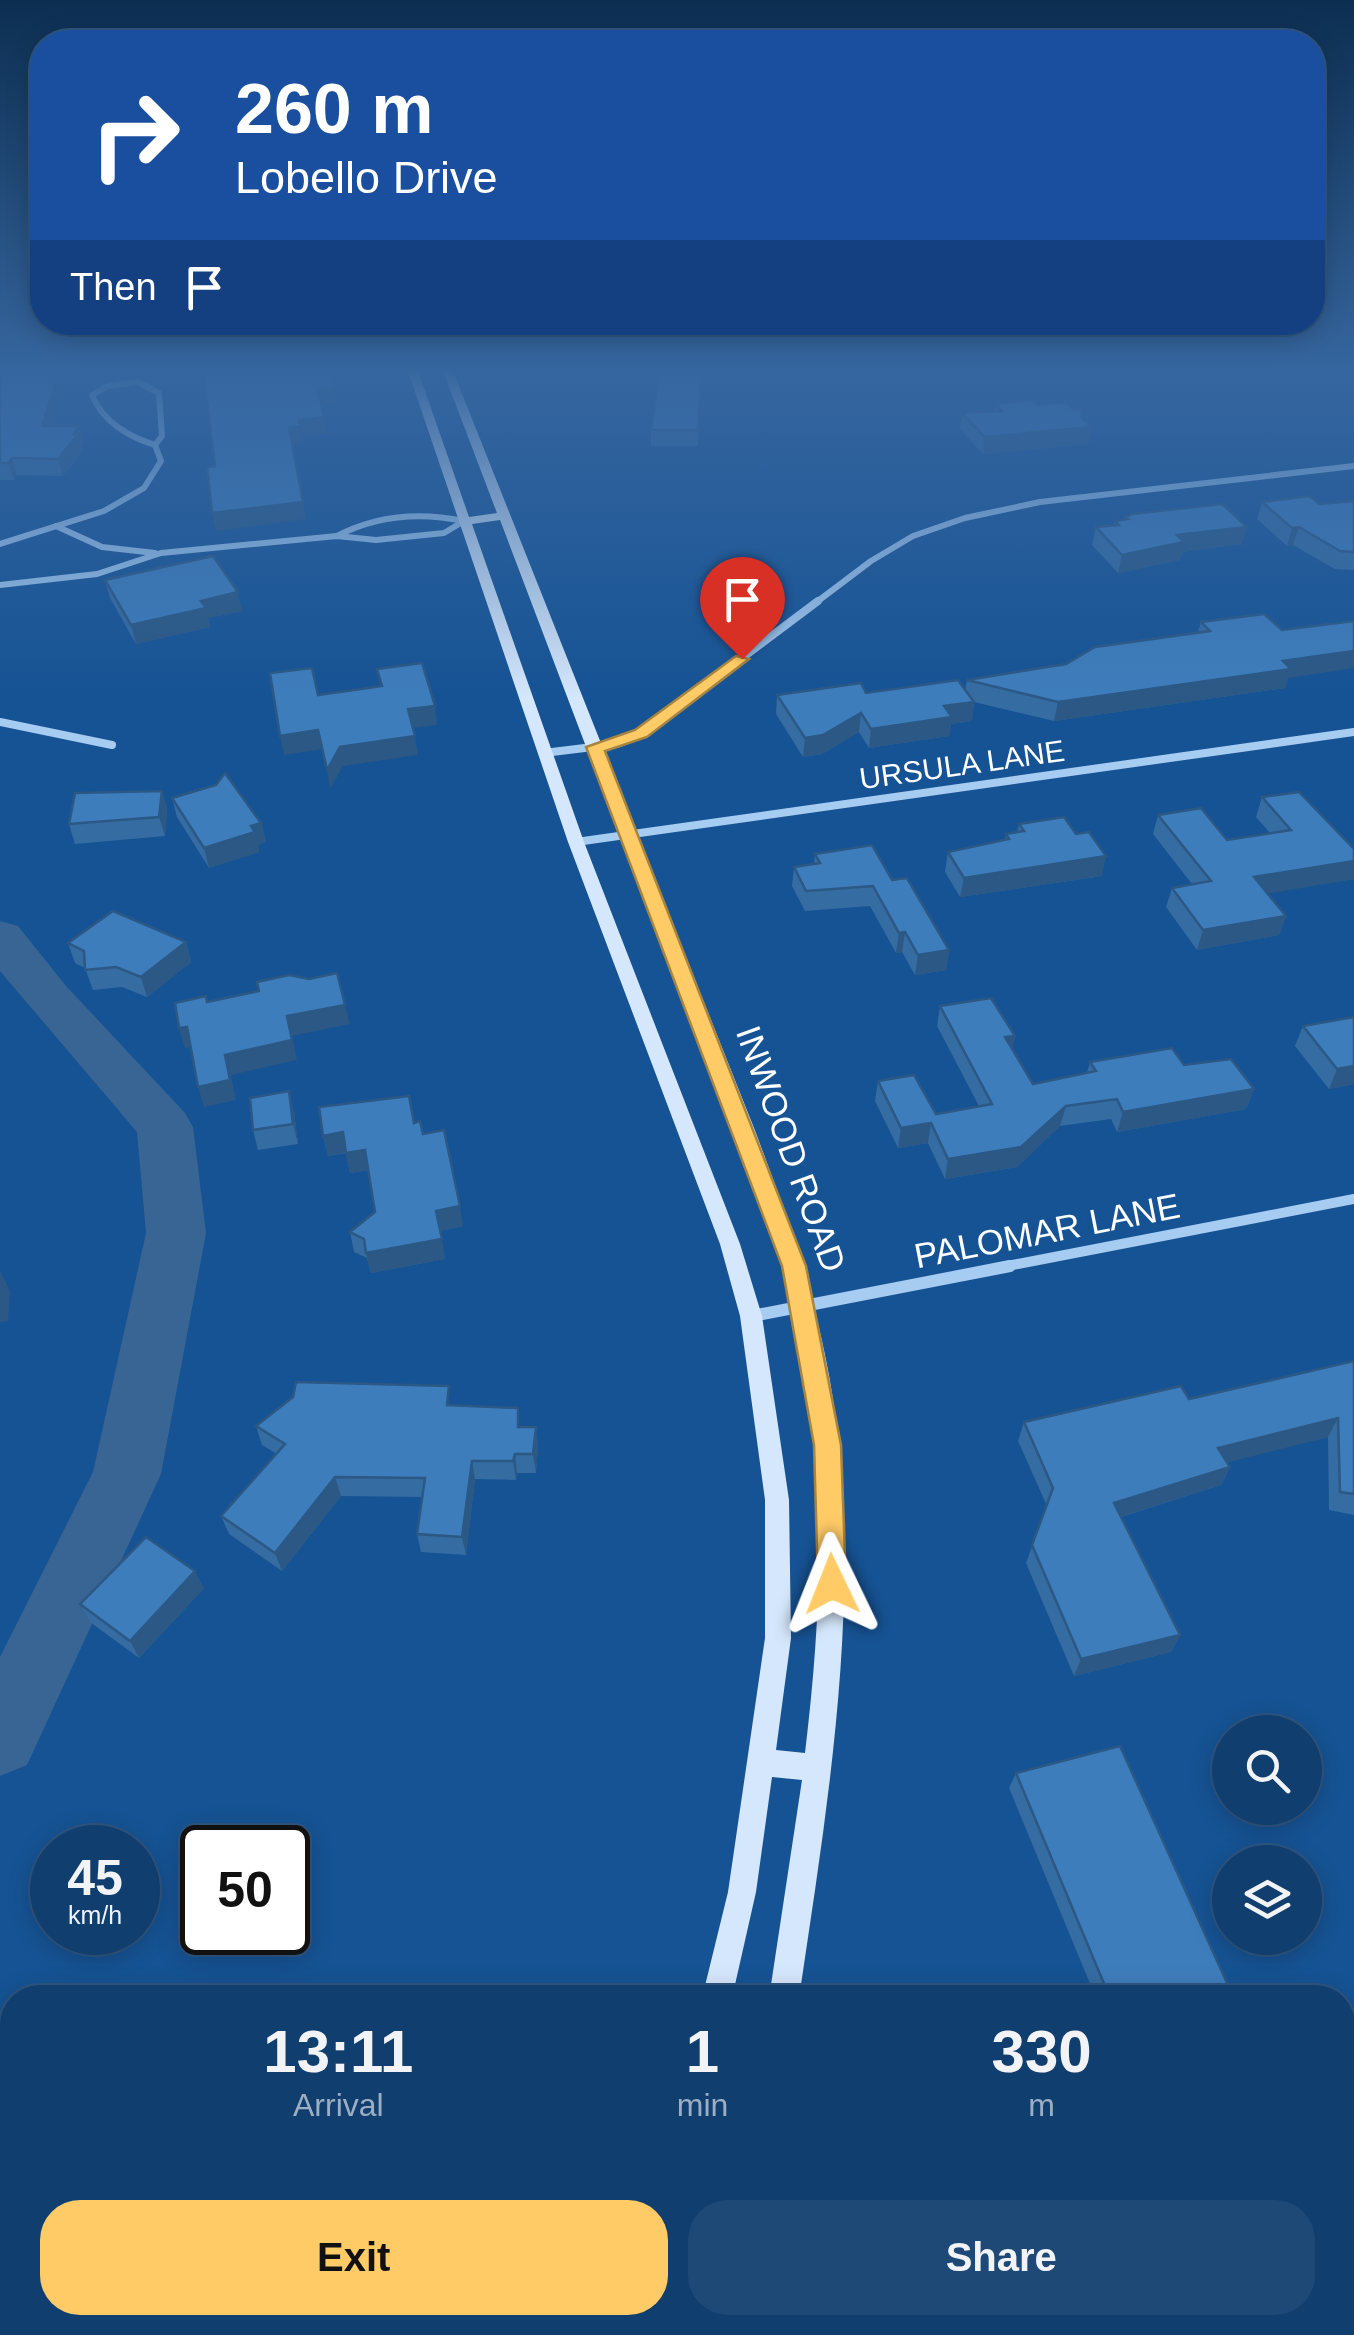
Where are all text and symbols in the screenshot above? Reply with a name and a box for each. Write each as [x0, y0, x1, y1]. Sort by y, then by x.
icon: right [70, 70, 200, 200]
text: 260 m [235, 70, 433, 148]
text: Lobello Drive [235, 152, 498, 203]
icon: arrive [177, 260, 232, 315]
text: Then [70, 266, 157, 308]
pin [700, 557, 785, 660]
icon: arrive [715, 572, 770, 627]
street label: URSULA LANE [857, 734, 1067, 795]
street label: INWOOD ROAD [729, 1021, 854, 1277]
street label: PALOMAR LANE [911, 1186, 1183, 1275]
position arrow [780, 1532, 884, 1636]
map controls [1212, 1715, 1322, 1955]
button: search [1212, 1715, 1322, 1825]
speed limit sign: 50 [180, 1825, 310, 1955]
button: layers [1212, 1845, 1322, 1955]
text: 45 [67, 1850, 123, 1906]
text: km/h [68, 1901, 122, 1929]
text: 13:11 [263, 2018, 413, 2085]
text: 1 [686, 2018, 719, 2085]
text: 330 [992, 2018, 1092, 2085]
text: Arrival [293, 2087, 384, 2123]
text: min [677, 2087, 728, 2123]
text: m [1028, 2087, 1055, 2123]
button: Exit [40, 2200, 668, 2315]
button: Share [688, 2200, 1315, 2315]

